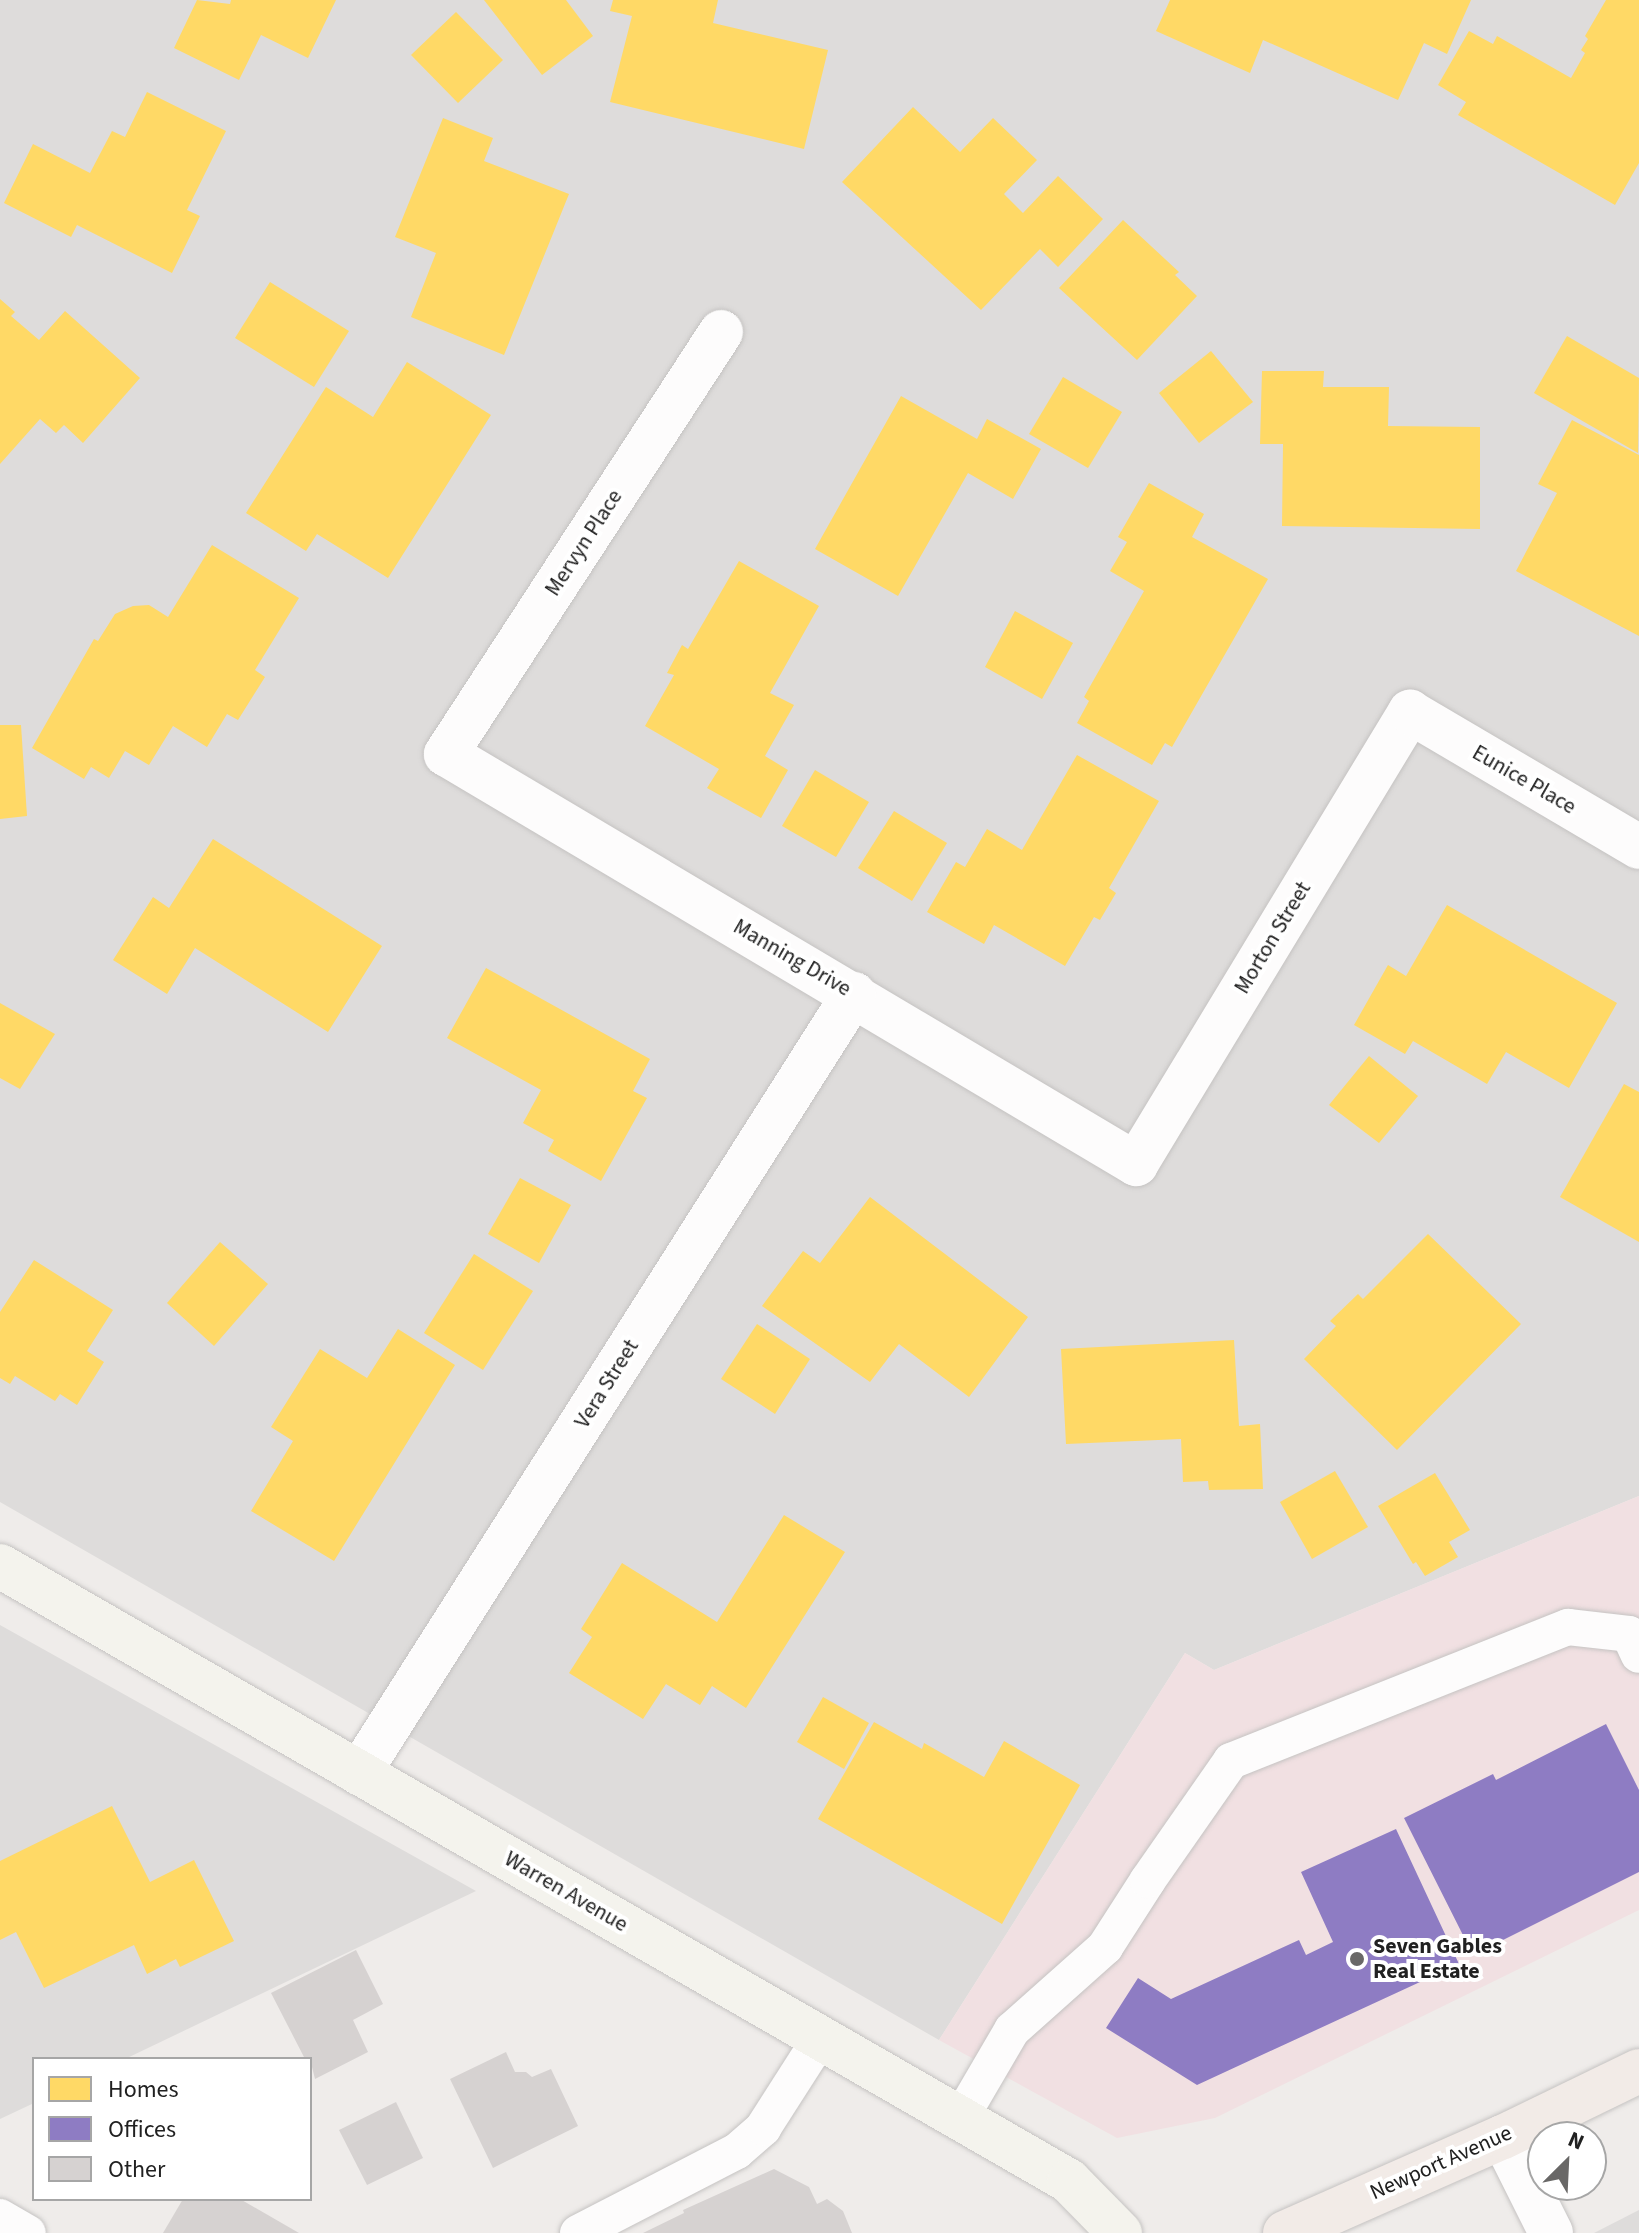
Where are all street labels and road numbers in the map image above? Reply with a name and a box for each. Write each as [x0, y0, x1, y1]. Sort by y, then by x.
street label: Mervyn Place [540, 485, 628, 601]
street label: Eunice Place [1467, 740, 1581, 820]
street label: Morton Street [1229, 877, 1317, 999]
street label: Manning Drive [728, 914, 856, 1002]
street label: Vera Street [569, 1335, 645, 1433]
street label: Warren Avenue [500, 1846, 632, 1938]
street label: Newport Avenue [1366, 2120, 1516, 2206]

